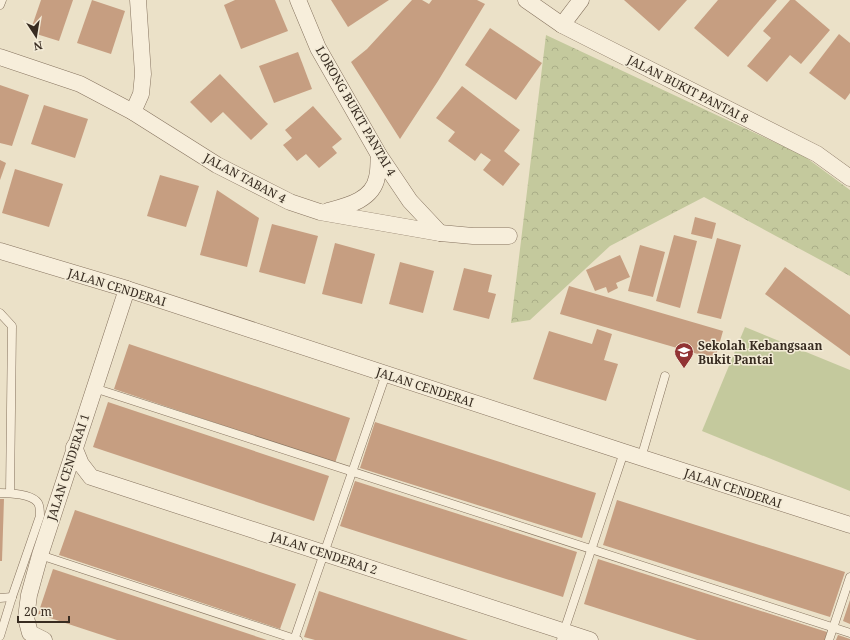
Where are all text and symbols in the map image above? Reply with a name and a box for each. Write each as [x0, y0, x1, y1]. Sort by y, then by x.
north arrow [16, 16, 56, 56]
text: N [32, 38, 44, 55]
street label: LORONG BUKIT PANTAI 4 [312, 43, 400, 179]
street label: JALAN BUKIT PANTAI 8 [623, 50, 752, 127]
street label: JALAN TABAN 4 [200, 149, 289, 207]
street label: JALAN CENDERAI [65, 264, 168, 310]
place label: Sekolah Kebangsaan Bukit Pantai [698, 337, 822, 368]
school or university icon: Sekolah Kebangsaan Bukit Pantai [673, 341, 695, 369]
street label: JALAN CENDERAI [373, 363, 476, 411]
street label: JALAN CENDERAI 1 [42, 411, 93, 524]
street label: JALAN CENDERAI [681, 464, 784, 512]
street label: JALAN CENDERAI 2 [267, 527, 380, 578]
scale bar [18, 598, 69, 624]
text: 20 m [24, 603, 52, 620]

